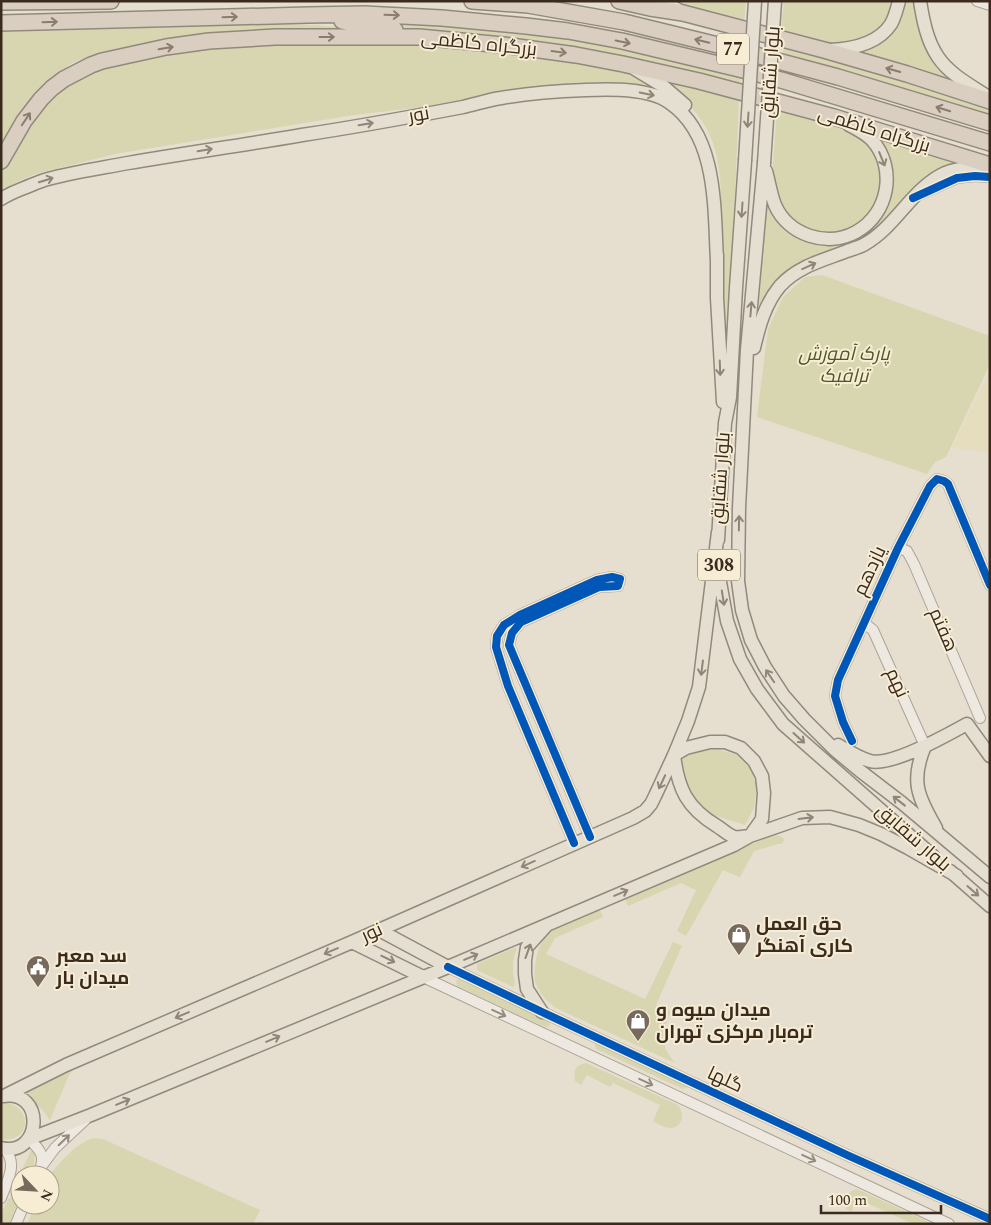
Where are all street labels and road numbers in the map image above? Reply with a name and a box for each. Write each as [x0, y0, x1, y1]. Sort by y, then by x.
street label: بزرگراه کاظمی [420, 23, 538, 65]
street label: بلوار شقایق [753, 25, 789, 119]
road number: 77 [717, 34, 749, 64]
street label: نور [405, 99, 432, 131]
street label: بزرگراه کاظمی [814, 99, 934, 161]
street label: بلوار شقایق [703, 431, 739, 525]
street label: یازدهم [846, 541, 894, 601]
road number: 308 [698, 550, 740, 580]
street label: هفتم [921, 603, 965, 657]
street label: نهم [878, 663, 916, 703]
street label: بلوار شقایق [869, 797, 957, 879]
street label: نور [356, 915, 388, 951]
street label: گلها [702, 1059, 748, 1101]

